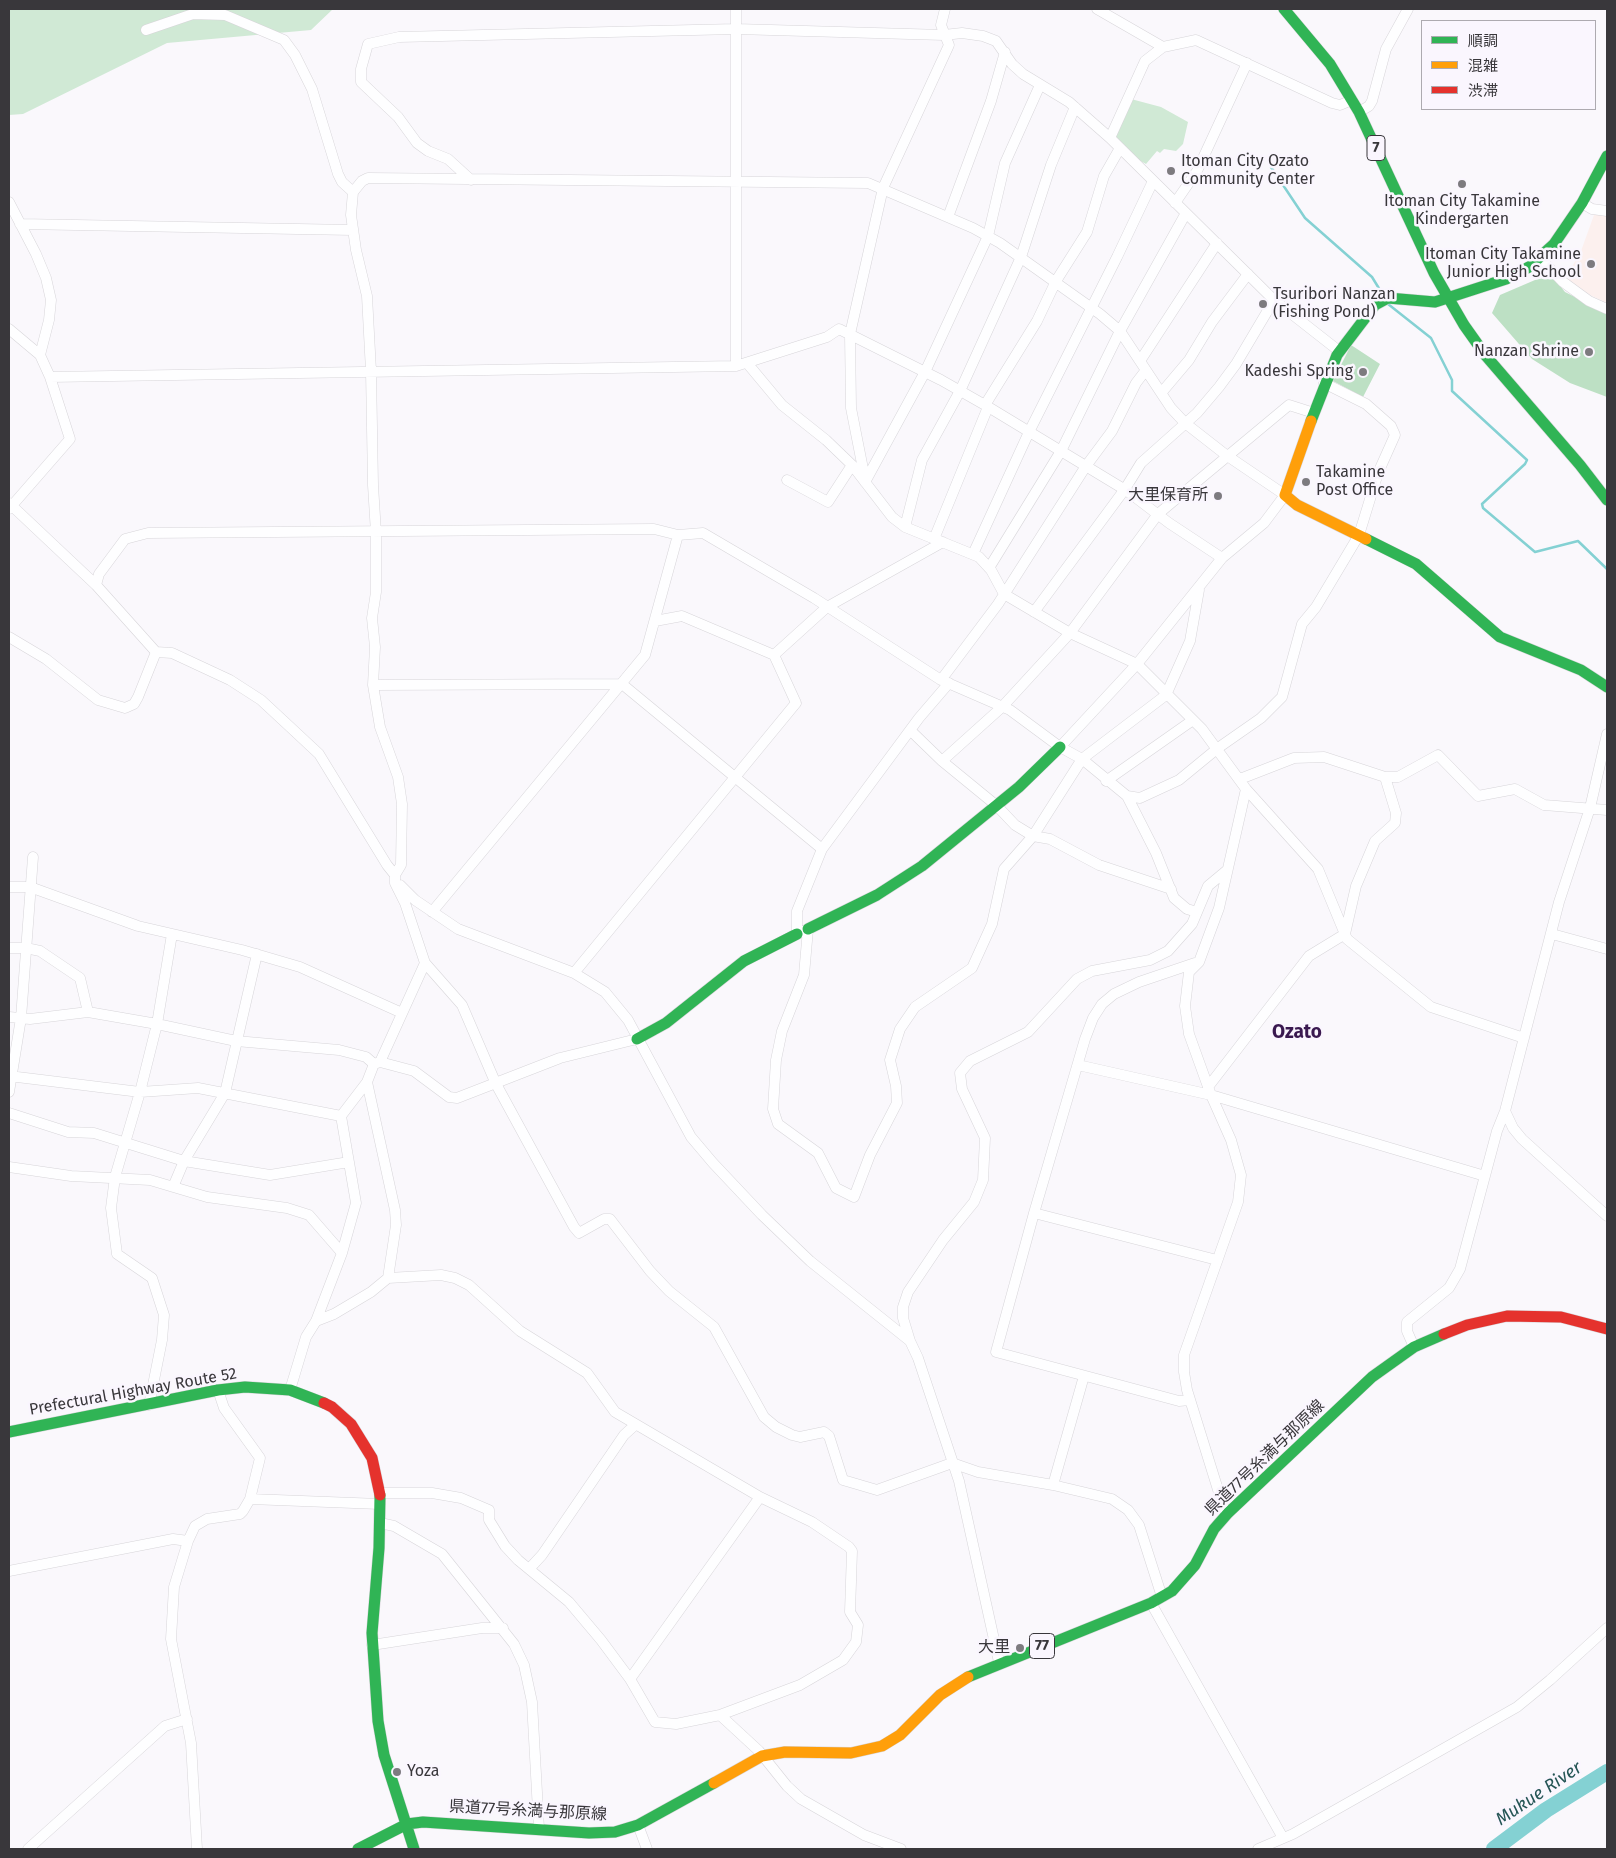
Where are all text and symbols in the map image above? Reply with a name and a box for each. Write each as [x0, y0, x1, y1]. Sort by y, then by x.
legend [1421, 20, 1596, 110]
text: 順調 [1468, 32, 1498, 50]
text: 混雑 [1468, 57, 1498, 75]
text: 渋滞 [1468, 82, 1498, 100]
road number: 7 [1367, 136, 1385, 160]
place label: Itoman City Ozato Community Center [1181, 152, 1315, 190]
marker: Itoman City Ozato Community Center [1165, 165, 1177, 177]
marker: Itoman City Takamine Kindergarten [1456, 178, 1468, 190]
place label: Itoman City Takamine Kindergarten [1384, 192, 1540, 230]
place label: Itoman City Takamine Junior High School [1425, 245, 1581, 283]
marker: Itoman City Takamine Junior High School [1585, 258, 1597, 270]
place label: Tsuribori Nanzan (Fishing Pond) [1273, 285, 1396, 323]
marker: Tsuribori Nanzan (Fishing Pond) [1257, 298, 1269, 310]
place label: Nanzan Shrine [1474, 342, 1579, 362]
marker: Nanzan Shrine [1583, 346, 1595, 358]
place label: Kadeshi Spring [1244, 362, 1353, 382]
marker: Kadeshi Spring [1357, 366, 1369, 378]
place label: Takamine Post Office [1316, 463, 1393, 501]
marker: Takamine Post Office [1300, 476, 1312, 488]
place label: 大里保育所 [1128, 486, 1208, 506]
marker: 大里保育所 [1212, 490, 1224, 502]
district label: Ozato [1272, 1022, 1322, 1044]
street label: Prefectural Highway Route 52 [28, 1364, 238, 1420]
street label: 県道77号糸満与那原線 [1201, 1396, 1329, 1520]
road number: 77 [1030, 1634, 1054, 1658]
place label: 大里 [978, 1638, 1010, 1658]
marker: 大里 [1014, 1642, 1026, 1654]
water label: Mukue River [1492, 1757, 1586, 1831]
place label: Yoza [407, 1762, 440, 1782]
marker: Yoza [391, 1766, 403, 1778]
street label: 県道77号糸満与那原線 [449, 1797, 607, 1825]

